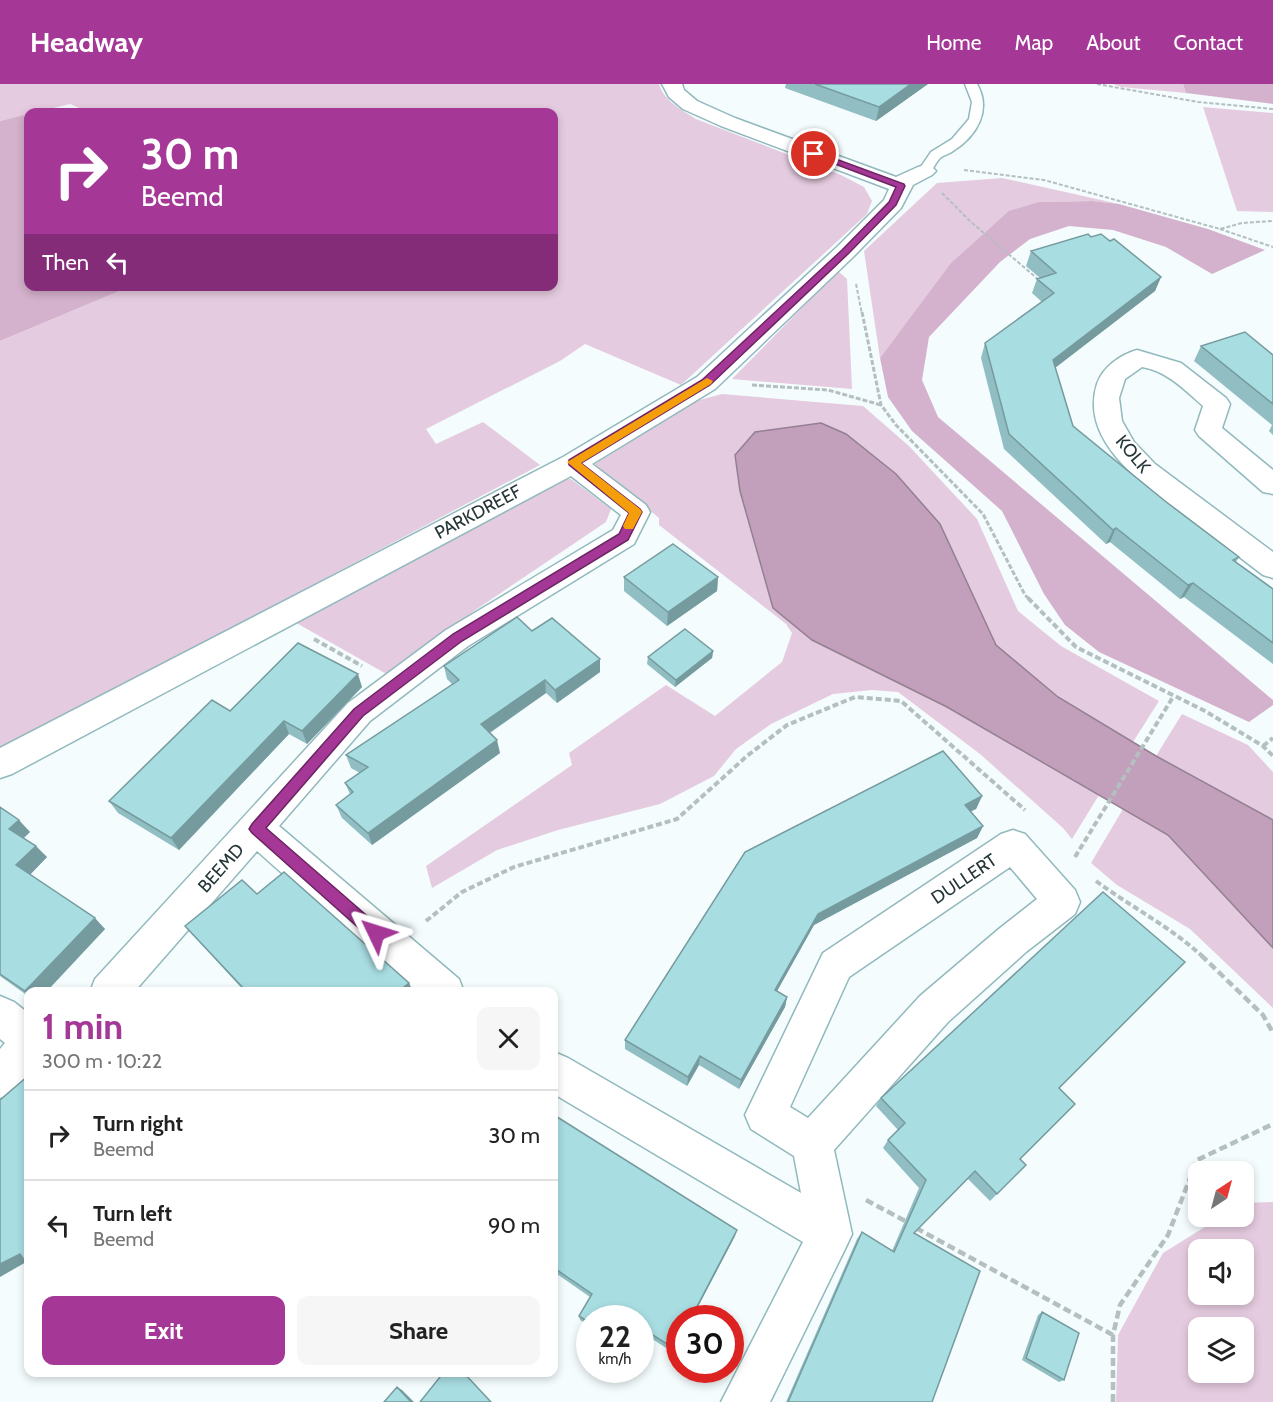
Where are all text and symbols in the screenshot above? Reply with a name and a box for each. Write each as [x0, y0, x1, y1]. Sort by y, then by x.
text: Headway [30, 25, 143, 59]
text: Home [926, 30, 982, 55]
text: Map [1015, 30, 1053, 55]
text: About [1086, 30, 1140, 55]
text: Contact [1173, 30, 1243, 55]
text: 30 m [141, 128, 239, 180]
pin [788, 128, 839, 179]
icon: right [42, 132, 120, 210]
icon: arrive [797, 137, 830, 170]
text: Beemd [141, 180, 223, 213]
icon: left [101, 246, 134, 279]
text: Then [42, 249, 89, 276]
street label: KOLK [1111, 431, 1156, 478]
street label: PARKDREEF [431, 480, 526, 544]
street label: BEEMD [193, 839, 249, 897]
street label: DULLERT [927, 849, 1001, 909]
position arrow [344, 901, 408, 965]
text: 1 min [42, 1004, 123, 1048]
button: close [477, 1007, 540, 1070]
text: 300 m · 10:22 [42, 1049, 162, 1073]
text: Turn right [93, 1110, 183, 1137]
icon: right [42, 1119, 75, 1152]
text: 30 m [488, 1122, 540, 1149]
text: Beemd [93, 1137, 154, 1161]
north arrow [1188, 1161, 1254, 1227]
map controls [1188, 1161, 1254, 1383]
text: Turn left [93, 1200, 172, 1227]
icon: left [42, 1209, 75, 1242]
text: 90 m [488, 1212, 540, 1239]
text: Beemd [93, 1227, 154, 1251]
button: sound [1188, 1239, 1254, 1305]
button: Exit [42, 1296, 285, 1365]
button: Share [297, 1296, 540, 1365]
speed limit sign: 30 [666, 1305, 744, 1383]
button: layers [1188, 1317, 1254, 1383]
text: 22 [599, 1318, 631, 1355]
text: km/h [599, 1350, 631, 1368]

